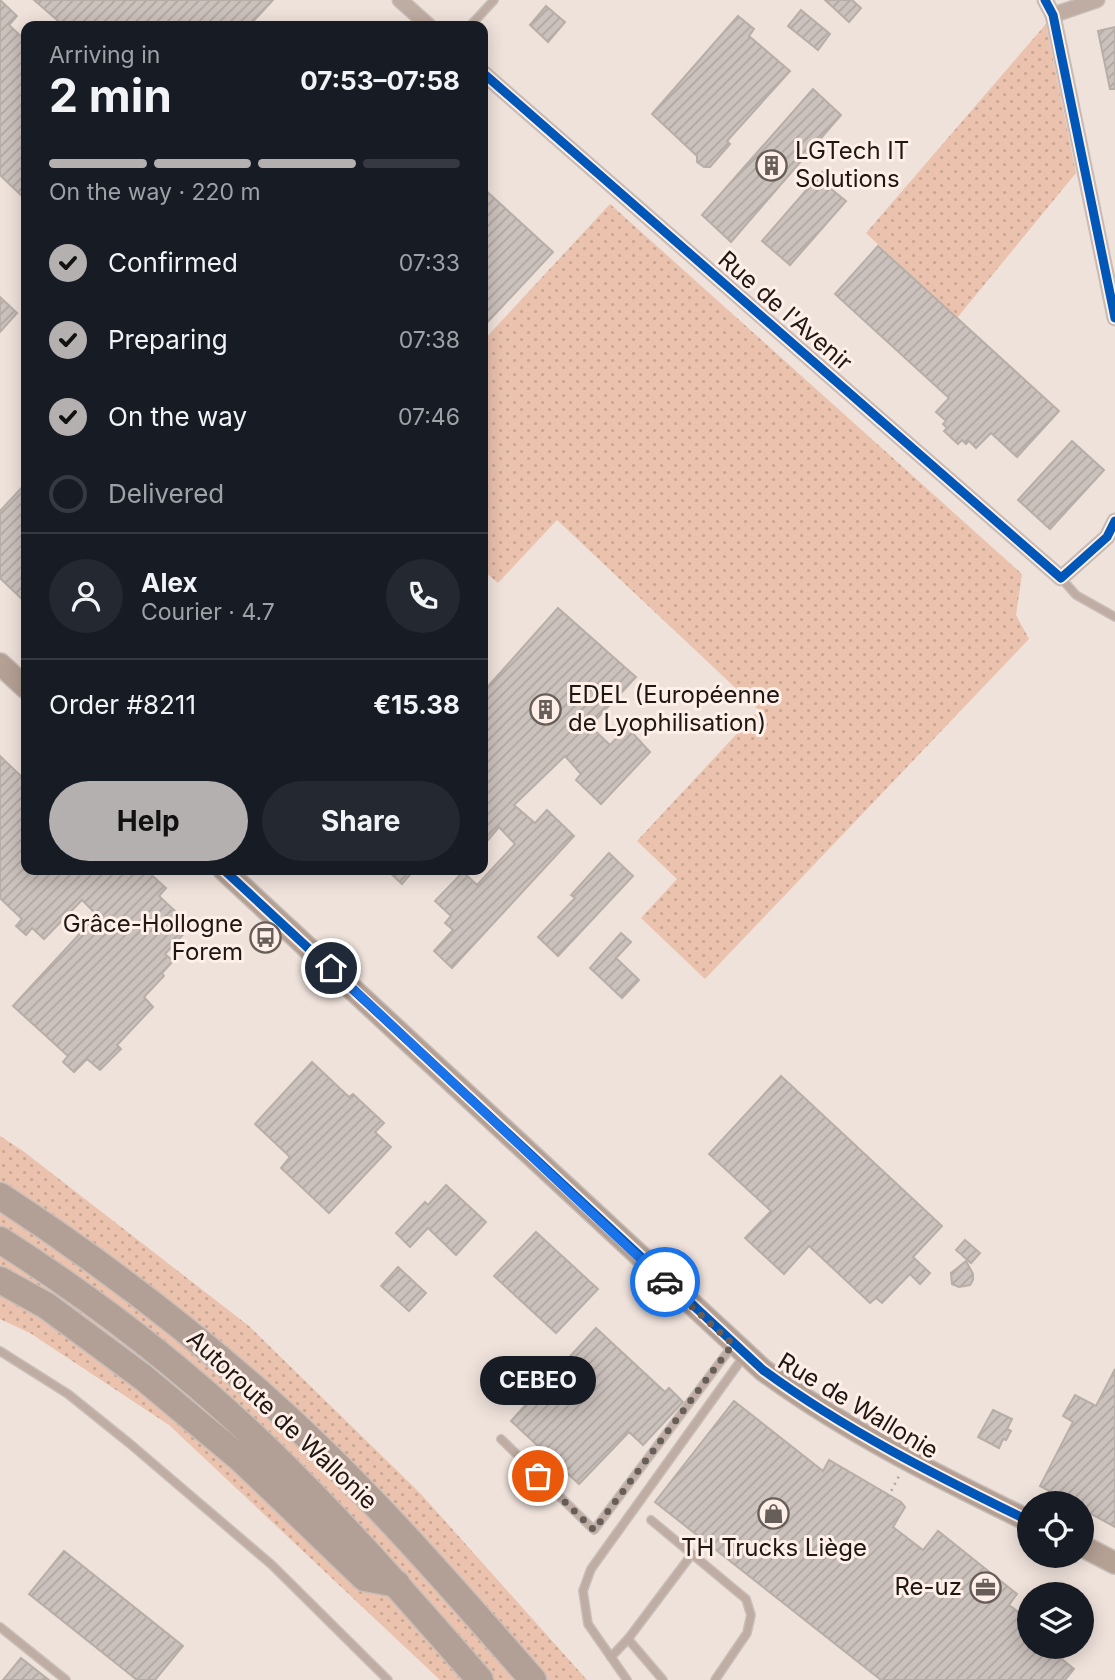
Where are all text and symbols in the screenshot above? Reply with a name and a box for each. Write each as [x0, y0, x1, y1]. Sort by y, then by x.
text: Arriving in [49, 41, 160, 69]
text: 07:53–07:58 [300, 65, 460, 96]
text: 2 min [49, 67, 172, 123]
place label: LGTech IT Solutions [795, 136, 909, 193]
building icon: LGTech IT Solutions [755, 148, 789, 182]
text: On the way · 220 m [49, 178, 261, 206]
icon: check [49, 244, 87, 282]
street label: Rue de l'Avenir [712, 245, 858, 377]
text: Confirmed [108, 247, 238, 278]
text: 07:33 [399, 249, 460, 277]
icon: check [49, 321, 87, 359]
text: Preparing [108, 324, 228, 355]
text: 07:38 [399, 326, 460, 354]
icon: check [49, 398, 87, 436]
text: On the way [108, 401, 247, 432]
text: 07:46 [398, 403, 460, 431]
text: Delivered [108, 478, 224, 509]
button: person [49, 559, 123, 633]
button: phone [386, 559, 460, 633]
text: Alex [141, 567, 198, 598]
text: Courier · 4.7 [141, 598, 275, 626]
place label: EDEL (Européenne de Lyophilisation) [568, 680, 780, 737]
text: Order #8211 [49, 689, 196, 720]
text: €15.38 [373, 689, 460, 720]
building icon: EDEL (Européenne de Lyophilisation) [528, 692, 562, 726]
button: Help [49, 781, 248, 861]
button: Share [262, 781, 460, 861]
place label: Grâce-Hollogne Forem [63, 909, 243, 966]
bus stop icon: Grâce-Hollogne Forem [249, 921, 283, 955]
pin [301, 938, 361, 998]
icon: home [312, 949, 350, 987]
courier [630, 1247, 700, 1317]
icon: car [646, 1263, 684, 1301]
street label: Autoroute de Wallonie [181, 1324, 384, 1515]
street label: Rue de Wallonie [773, 1346, 944, 1465]
callout: CEBEO [480, 1357, 596, 1406]
text: CEBEO [499, 1366, 577, 1394]
pin [508, 1446, 568, 1506]
icon: bag [519, 1457, 557, 1495]
map controls [1017, 1491, 1094, 1659]
button: locate [1017, 1491, 1094, 1568]
shop icon: TH Trucks Liège [757, 1497, 791, 1531]
place label: TH Trucks Liège [681, 1533, 867, 1562]
office icon: Re-uz [968, 1570, 1002, 1604]
place label: Re-uz [894, 1572, 962, 1601]
button: layers [1017, 1582, 1094, 1659]

